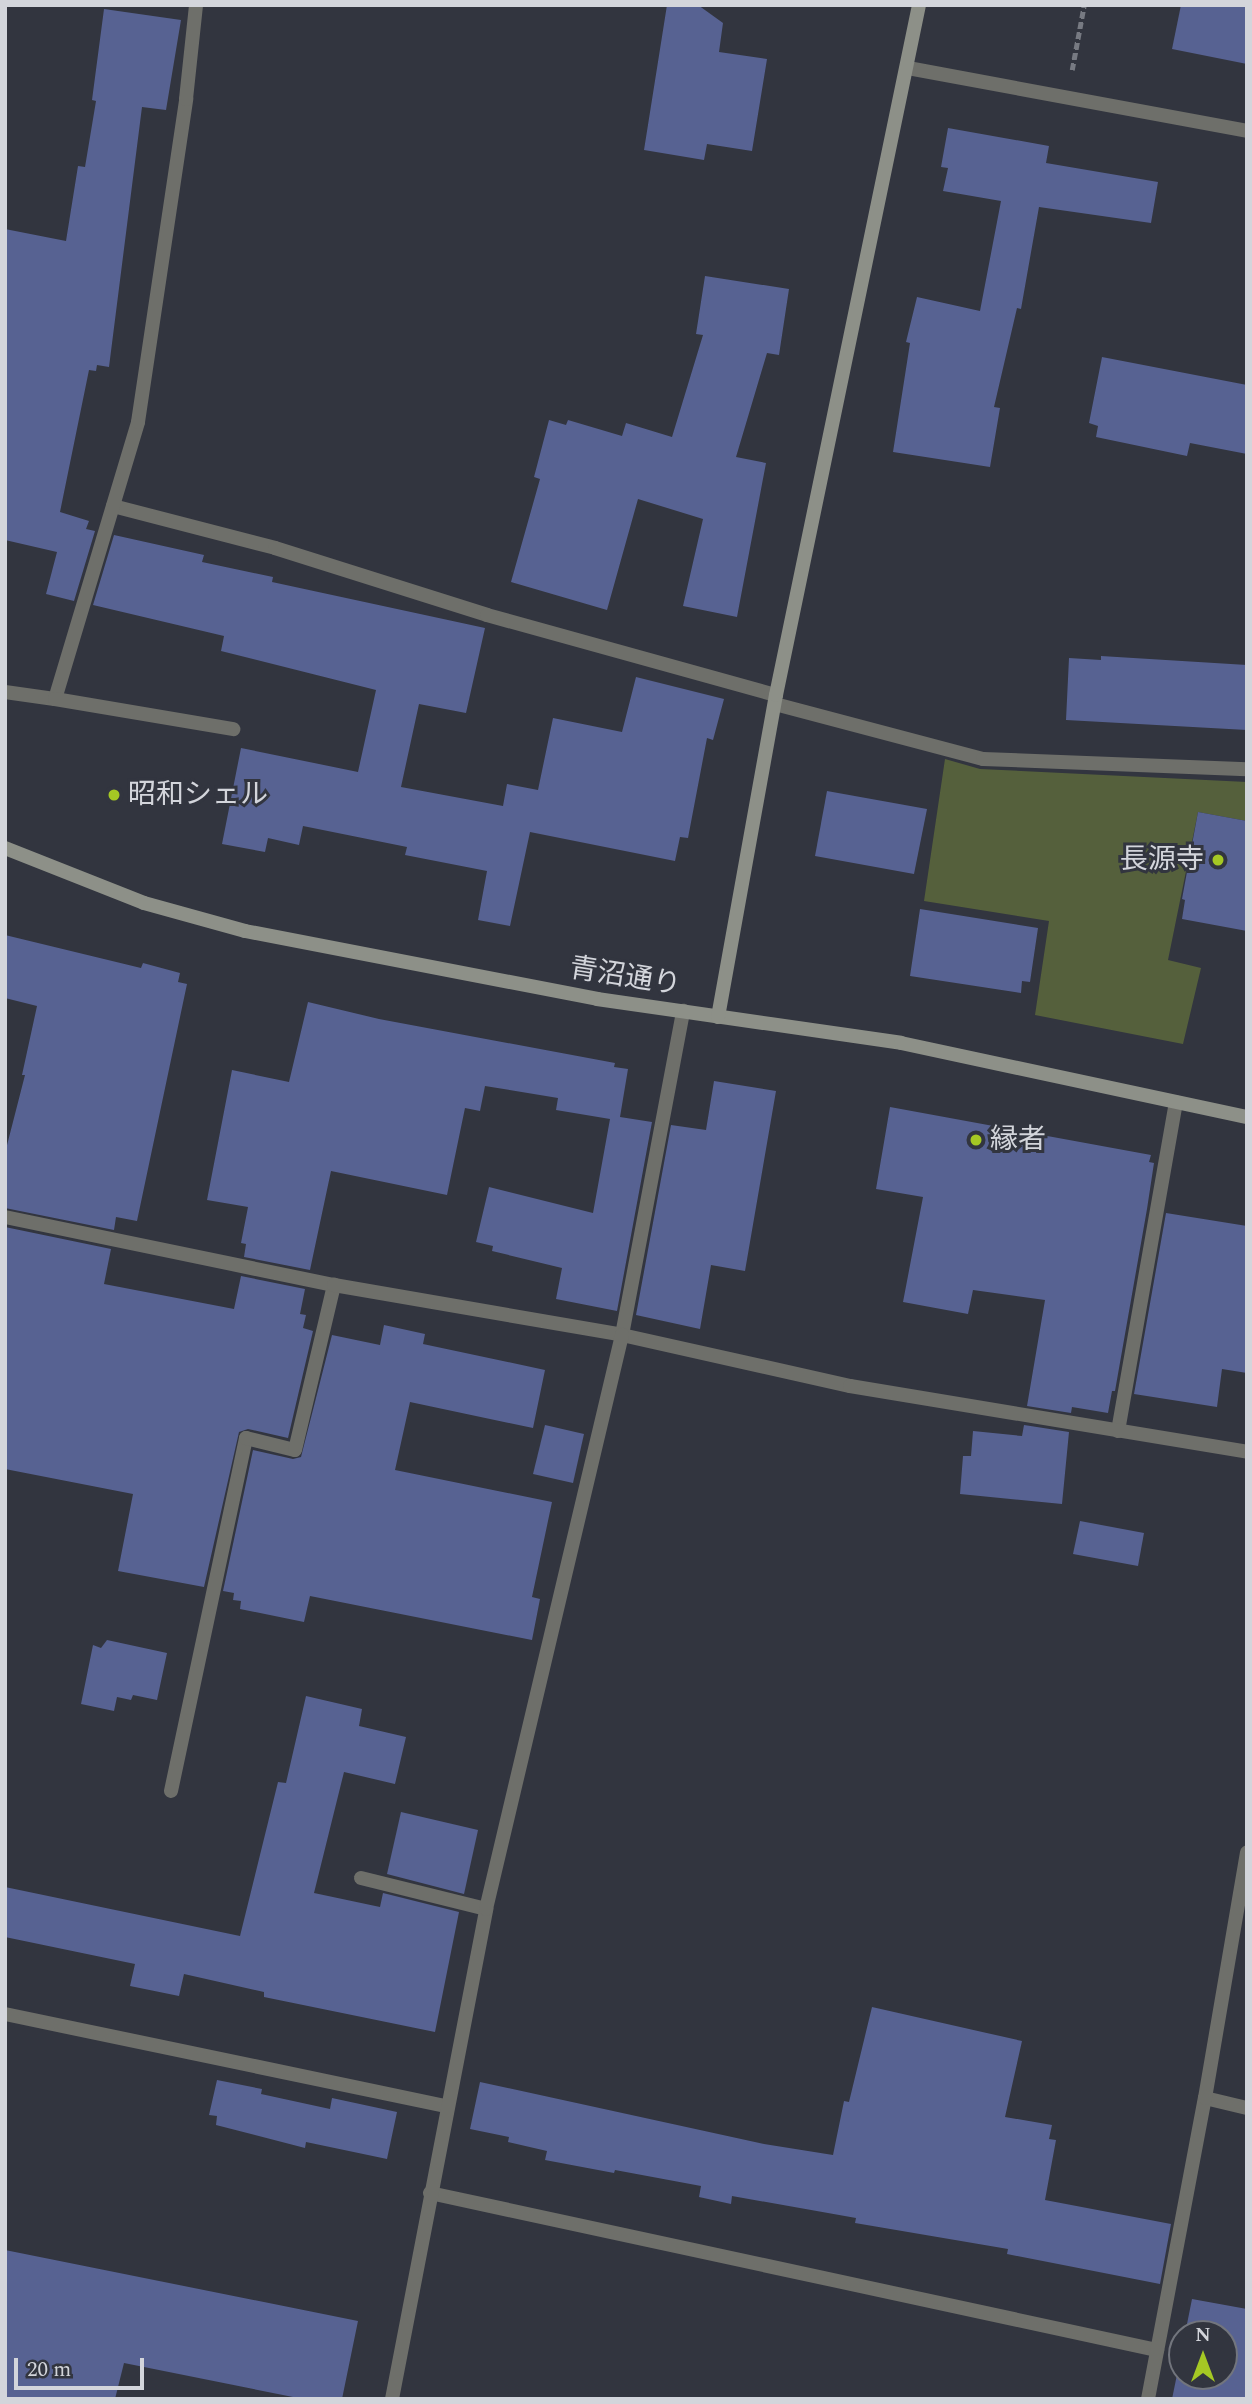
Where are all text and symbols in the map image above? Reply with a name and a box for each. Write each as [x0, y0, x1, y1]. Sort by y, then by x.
place label: 昭和シェル [128, 778, 268, 812]
marker: 昭和シェル [106, 787, 122, 803]
place label: 長源寺 [1120, 843, 1204, 877]
marker: 長源寺 [1210, 852, 1226, 868]
street label: 青沼通り [567, 952, 683, 1002]
place label: 縁者 [990, 1123, 1046, 1157]
marker: 縁者 [968, 1132, 984, 1148]
north arrow [1168, 2320, 1238, 2390]
text: N [1195, 2321, 1211, 2350]
scale bar [18, 2344, 147, 2388]
text: 20 m [27, 2354, 71, 2386]

